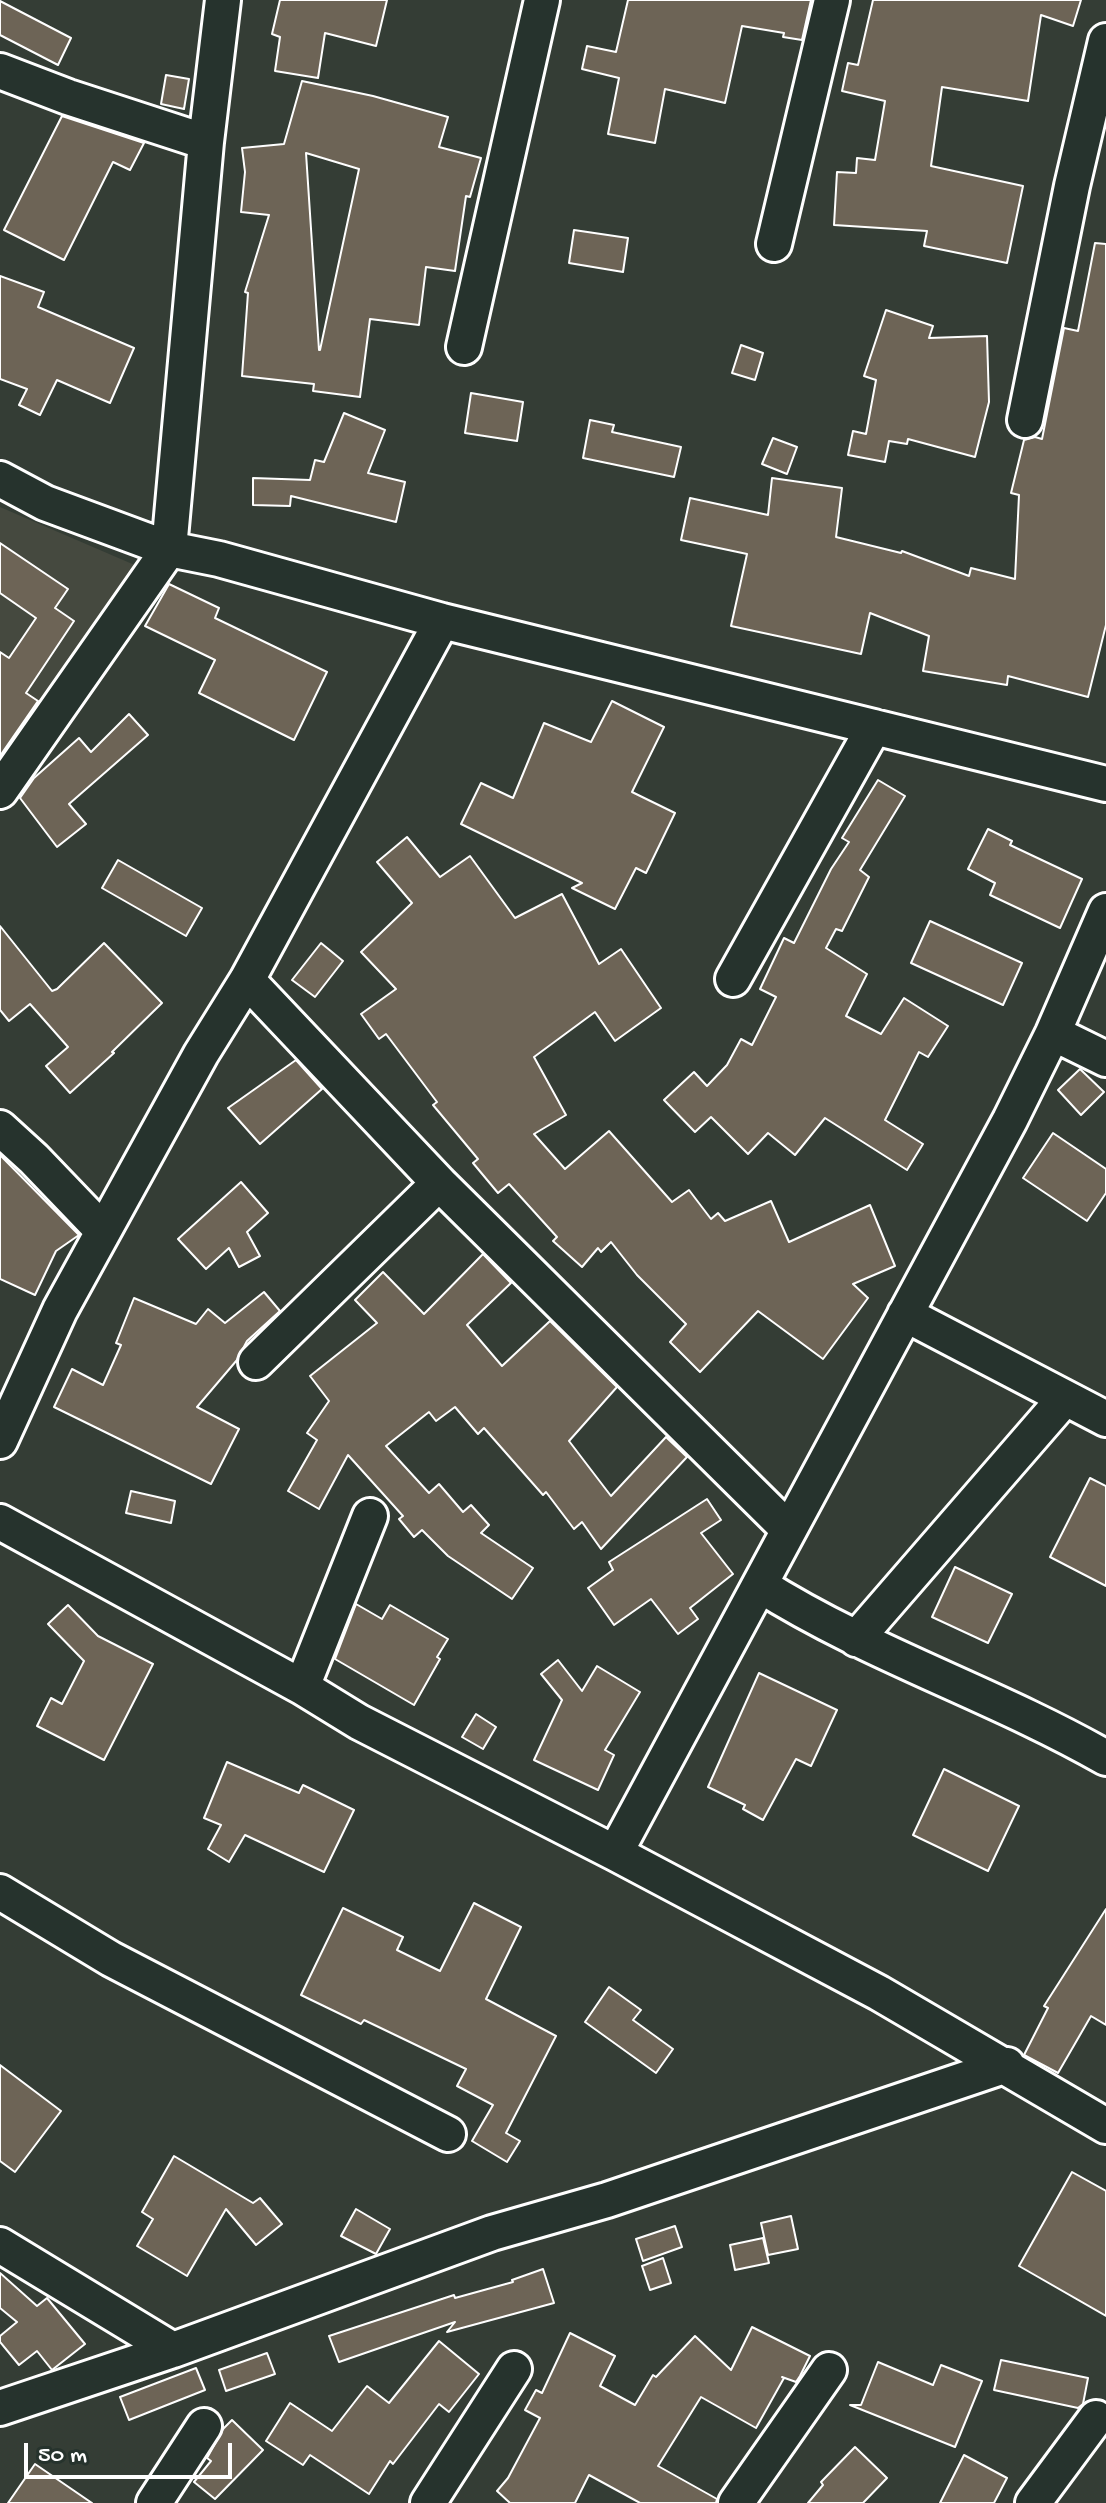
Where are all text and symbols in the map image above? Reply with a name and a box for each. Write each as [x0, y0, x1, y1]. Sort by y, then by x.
scale bar [28, 2427, 236, 2477]
text: 50 m [38, 2442, 87, 2471]

